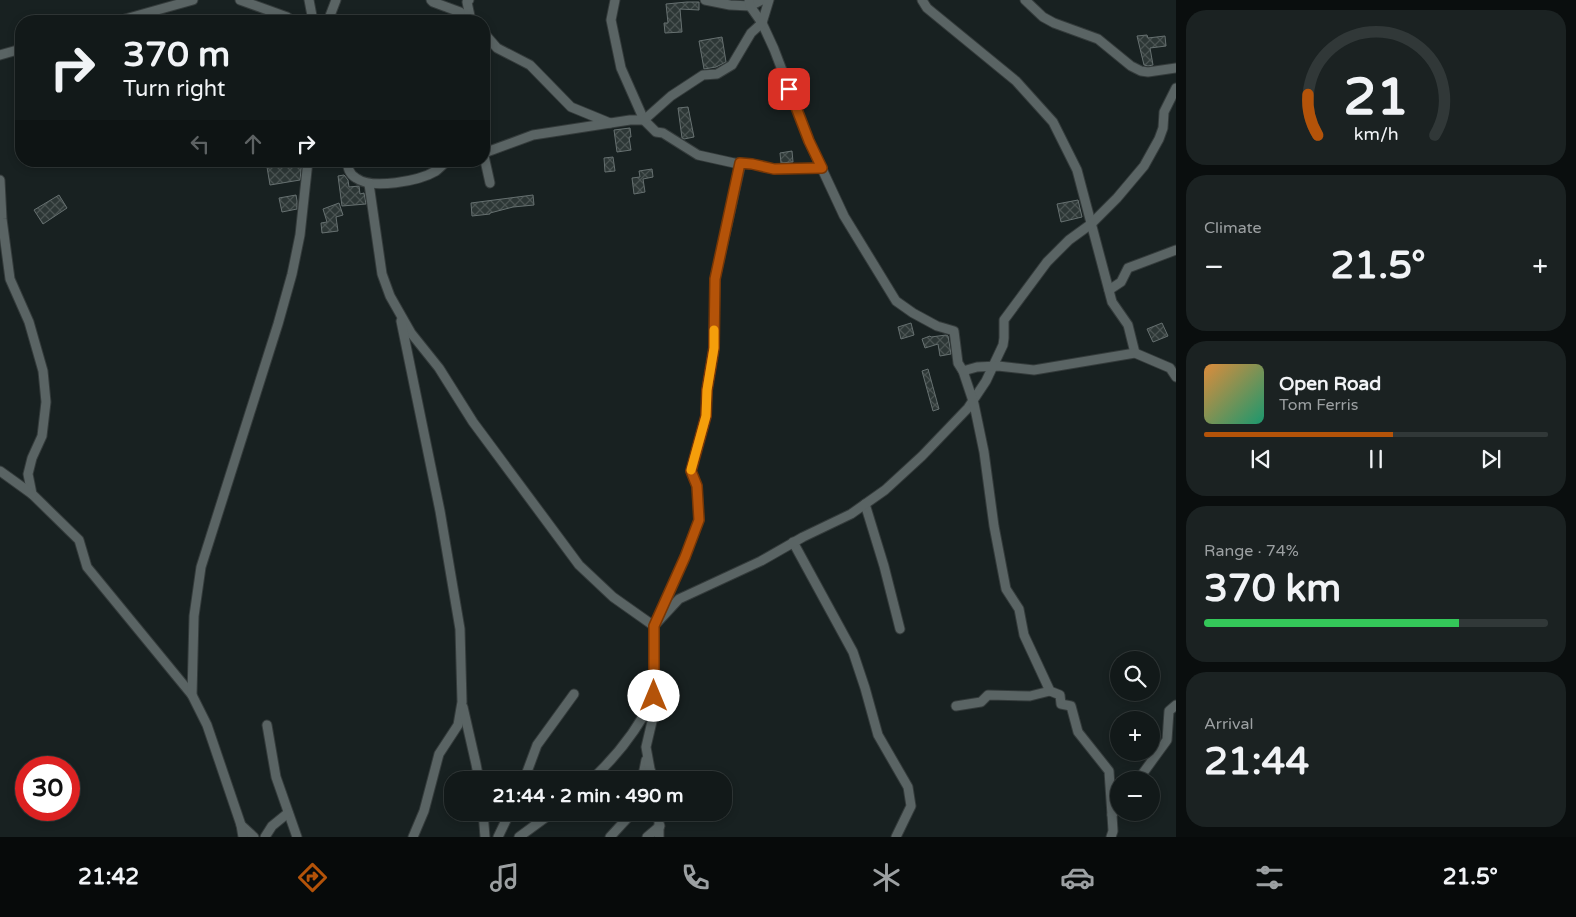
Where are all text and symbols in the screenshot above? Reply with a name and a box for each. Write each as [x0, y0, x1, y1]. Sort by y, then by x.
text: 370 m [123, 34, 230, 76]
icon: right [40, 35, 105, 100]
text: 21 [1343, 66, 1409, 129]
pin [768, 68, 810, 110]
icon: arrive [775, 75, 803, 103]
text: Turn right [123, 76, 225, 102]
text: km/h [1354, 124, 1398, 145]
icon: left [186, 130, 214, 158]
icon: ahead [239, 130, 267, 158]
icon: right [292, 130, 320, 158]
text: Climate [1204, 218, 1262, 238]
text: 21.5° [1331, 243, 1426, 289]
text: − [1204, 250, 1224, 284]
text: + [1532, 250, 1548, 284]
text: Open Road [1279, 373, 1381, 395]
text: Tom Ferris [1279, 395, 1358, 415]
icon: previous [1247, 445, 1275, 473]
icon: pause [1362, 445, 1390, 473]
icon: next [1477, 445, 1505, 473]
text: Range · 74% [1204, 541, 1299, 561]
text: 370 km [1204, 566, 1341, 612]
map controls [1110, 651, 1160, 821]
button: search [1110, 651, 1160, 701]
position arrow [627, 669, 679, 721]
button: + [1110, 711, 1160, 761]
text: Arrival [1204, 714, 1253, 734]
text: 21:44 [1204, 739, 1309, 785]
speed limit sign: 30 [15, 756, 80, 821]
button: − [1110, 771, 1160, 821]
text: 21:44 · 2 min · 490 m [492, 785, 684, 807]
icon: directions [295, 860, 330, 895]
icon: music [487, 860, 522, 895]
icon: phone [678, 860, 713, 895]
icon: climate [869, 860, 904, 895]
icon: car [1060, 860, 1095, 895]
icon: filters [1252, 860, 1287, 895]
text: 21:42 [78, 864, 139, 890]
text: 21.5° [1443, 864, 1498, 890]

